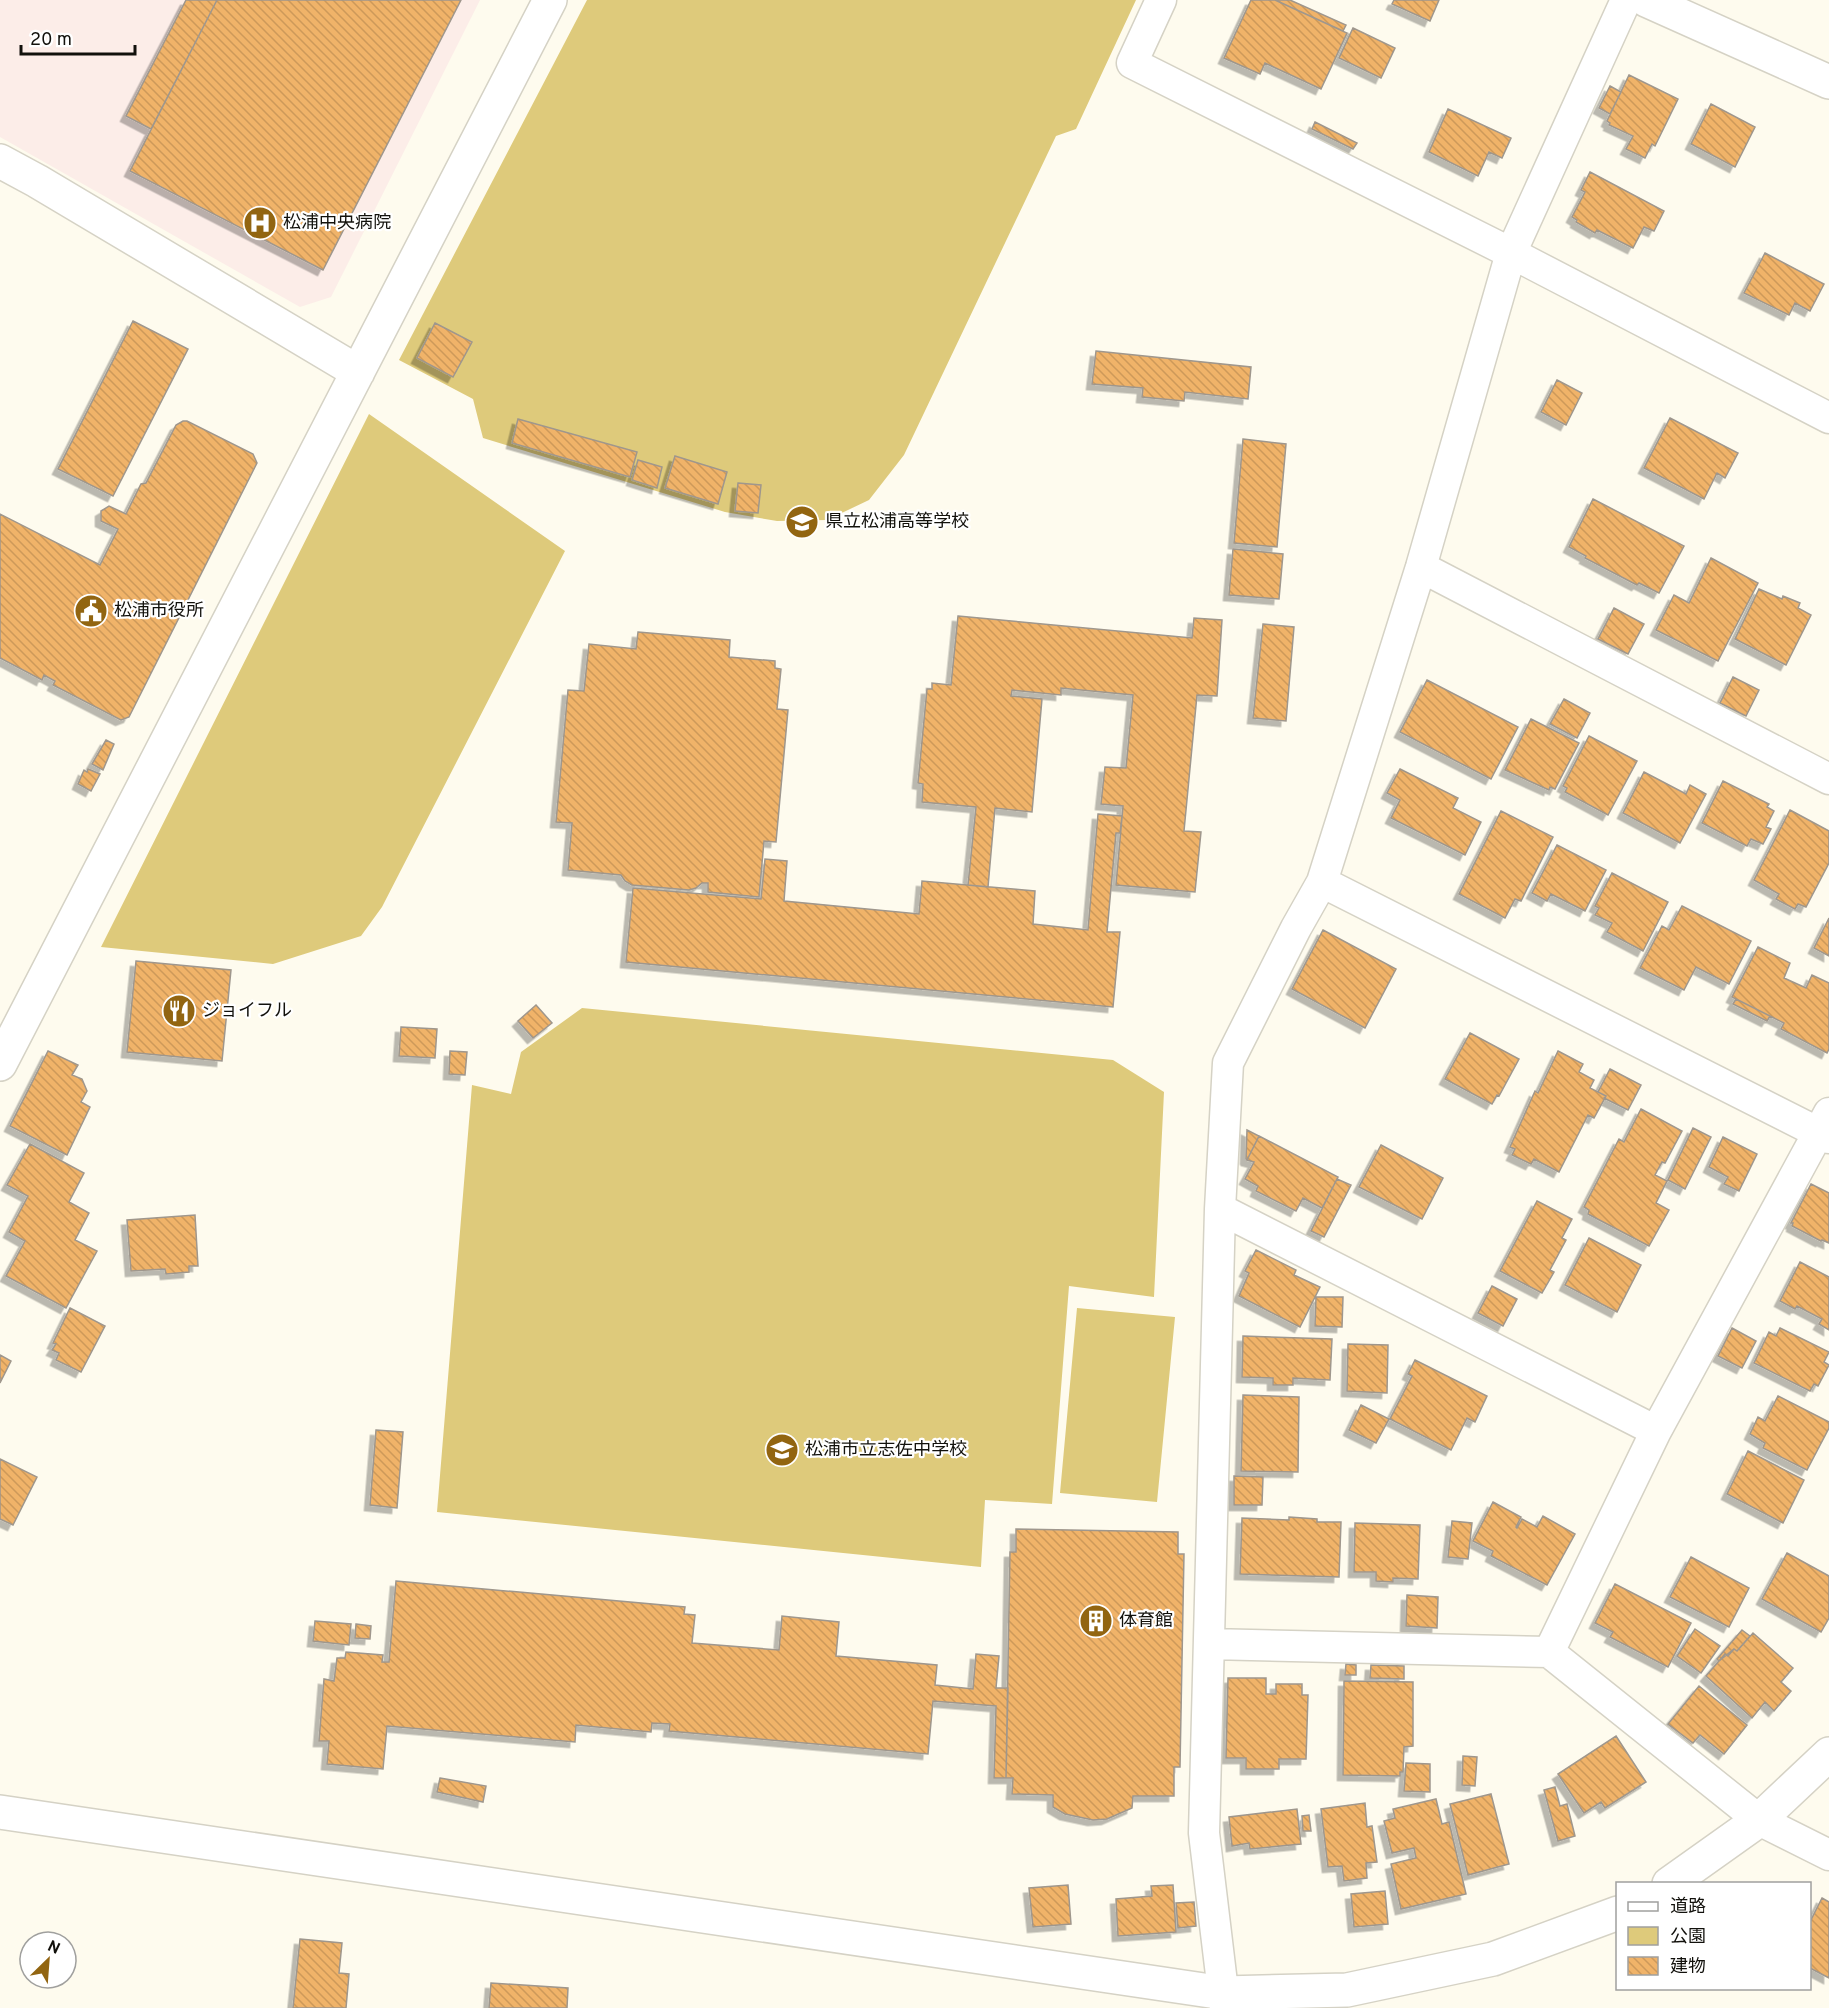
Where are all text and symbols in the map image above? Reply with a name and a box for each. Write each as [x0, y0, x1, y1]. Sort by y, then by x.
scale bar [21, 18, 135, 56]
text: 20 m [30, 29, 72, 52]
hospital icon: 松浦中央病院 [242, 205, 278, 241]
place label: 松浦中央病院 [283, 212, 391, 235]
school or university icon: 県立松浦高等学校 [784, 504, 820, 540]
place label: 県立松浦高等学校 [825, 511, 969, 534]
public building icon: 松浦市役所 [73, 593, 109, 629]
place label: 松浦市役所 [114, 600, 204, 623]
restaurant icon: ジョイフル [161, 993, 197, 1029]
place label: ジョイフル [202, 1000, 292, 1023]
school or university icon: 松浦市立志佐中学校 [764, 1432, 800, 1468]
place label: 松浦市立志佐中学校 [805, 1439, 967, 1462]
building icon: 体育館 [1078, 1603, 1114, 1639]
place label: 体育館 [1119, 1610, 1173, 1633]
legend [1616, 1882, 1811, 1990]
text: 道路 [1670, 1896, 1706, 1919]
text: 公園 [1670, 1926, 1706, 1949]
north arrow [18, 1930, 78, 1990]
text: N [44, 1937, 63, 1960]
text: 建物 [1670, 1956, 1706, 1979]

